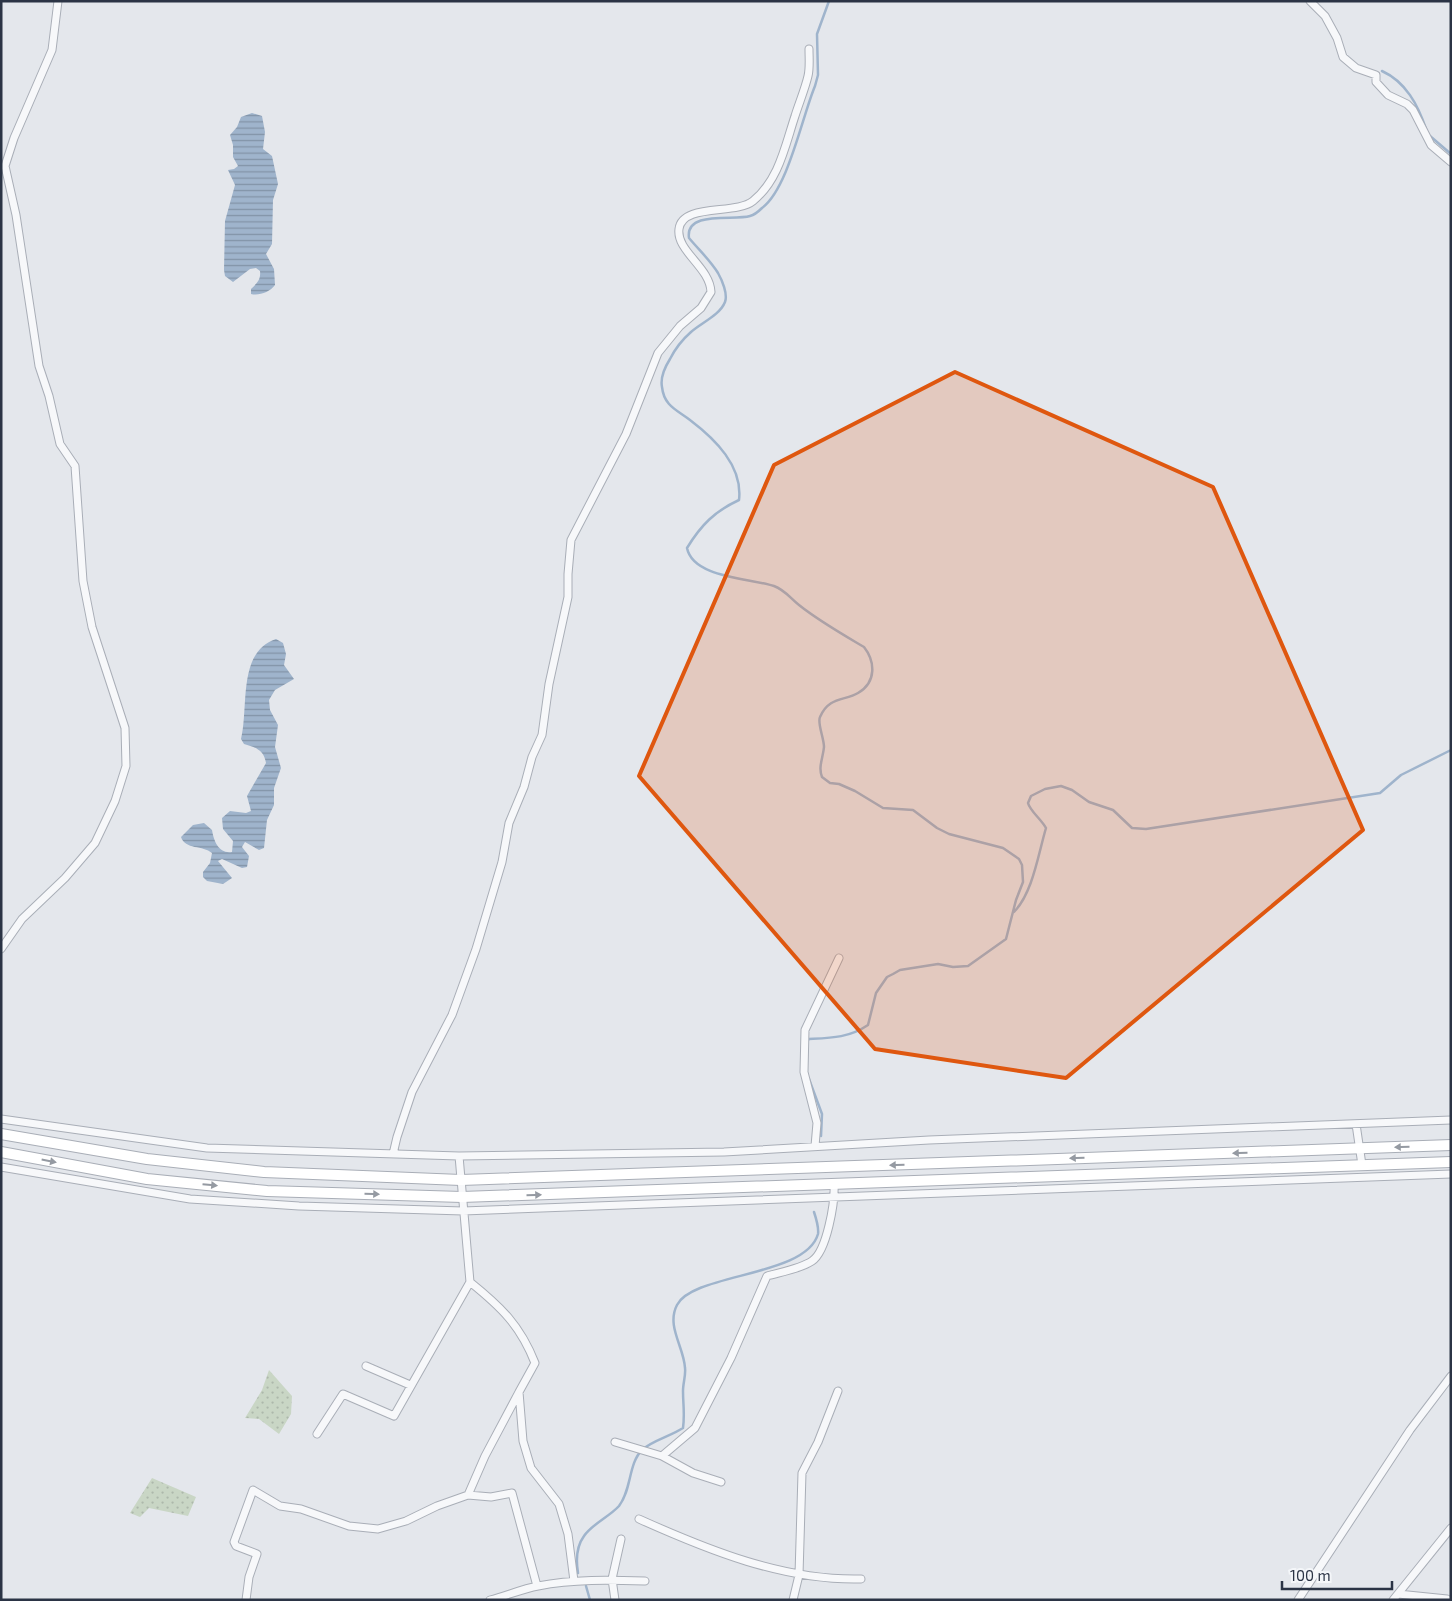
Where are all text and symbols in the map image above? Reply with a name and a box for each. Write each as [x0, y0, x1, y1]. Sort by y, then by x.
one-way arrow [1394, 1143, 1410, 1151]
one-way arrow [1231, 1149, 1247, 1157]
one-way arrow [1069, 1155, 1085, 1163]
one-way arrow [42, 1157, 58, 1165]
one-way arrow [889, 1161, 905, 1169]
one-way arrow [202, 1182, 218, 1190]
one-way arrow [364, 1191, 380, 1199]
one-way arrow [526, 1191, 542, 1199]
scale bar [1282, 1558, 1392, 1590]
text: 100 m [1290, 1566, 1331, 1584]

